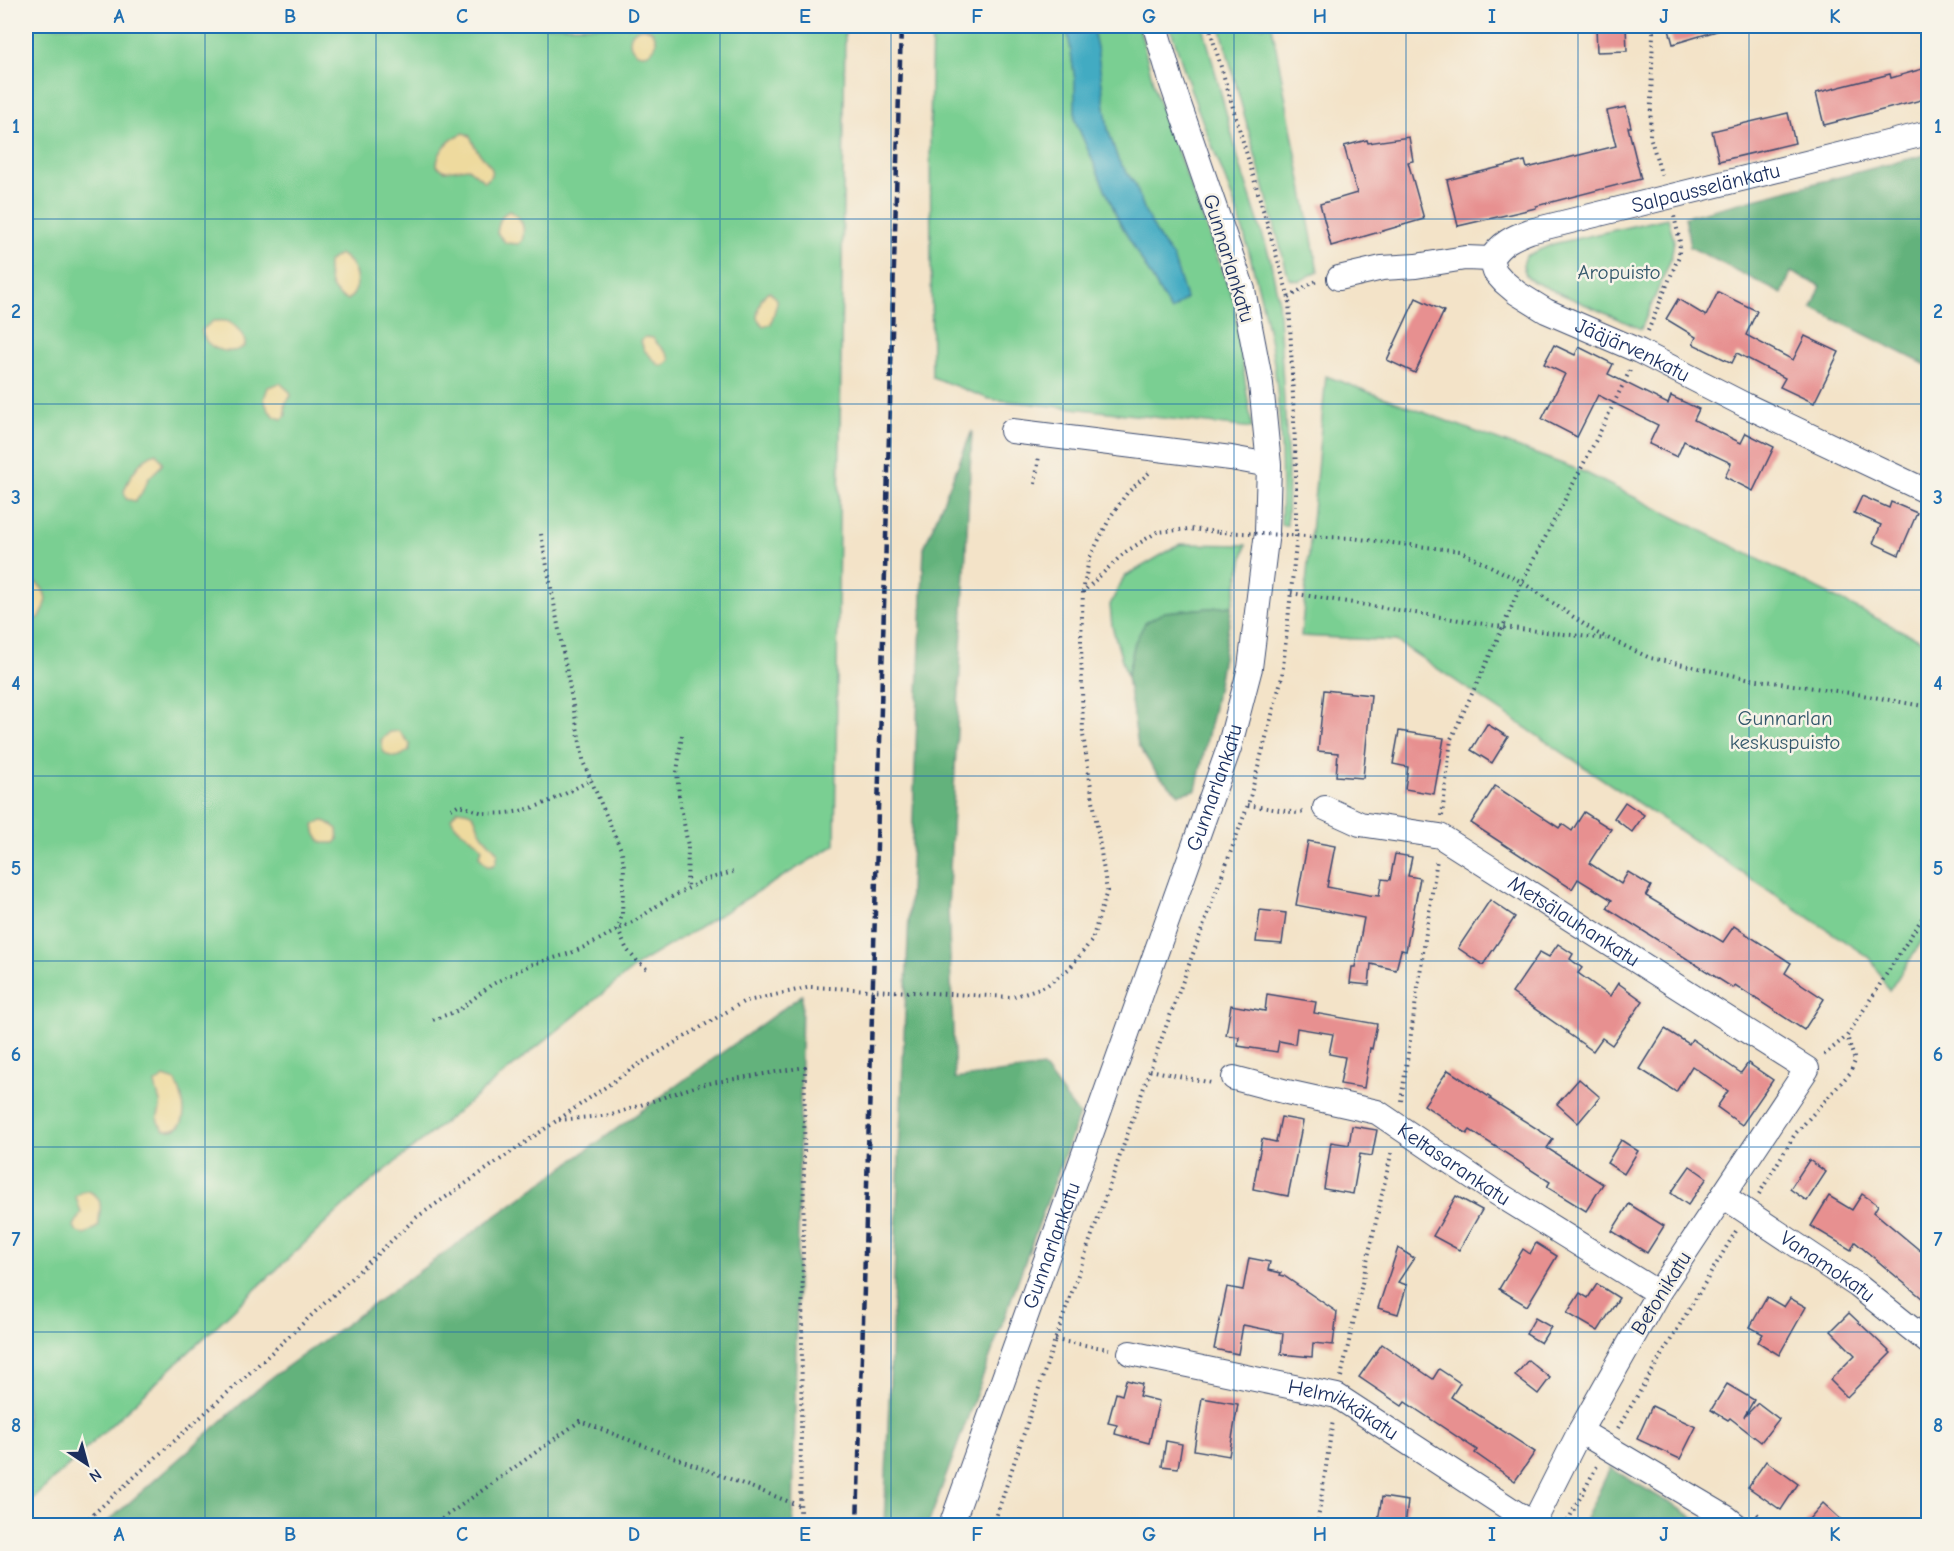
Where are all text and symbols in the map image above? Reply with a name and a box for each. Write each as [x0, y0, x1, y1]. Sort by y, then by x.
text: A [113, 5, 125, 28]
text: B [284, 5, 296, 28]
text: C [456, 5, 468, 28]
text: D [628, 5, 640, 28]
text: E [799, 5, 811, 28]
text: F [971, 5, 983, 28]
text: G [1142, 5, 1156, 28]
text: H [1313, 5, 1327, 28]
text: I [1488, 5, 1496, 28]
text: J [1659, 5, 1669, 28]
text: K [1829, 5, 1841, 28]
text: 1 [12, 115, 20, 138]
text: 1 [1934, 115, 1942, 138]
street label: Salpausselänkatu [1629, 158, 1782, 218]
street label: Gunnarlankatu [1198, 191, 1260, 325]
park label: Aropuisto [1577, 260, 1661, 284]
text: 2 [11, 300, 21, 323]
text: 2 [1933, 300, 1943, 323]
street label: Jääjärvenkatu [1572, 313, 1694, 387]
text: 3 [11, 486, 21, 509]
text: 3 [1933, 486, 1943, 509]
text: 4 [11, 672, 21, 695]
text: 4 [1933, 672, 1943, 695]
park label: Gunnarlan keskuspuisto [1730, 706, 1840, 754]
street label: Gunnarlankatu [1181, 722, 1247, 854]
text: 5 [11, 857, 21, 880]
text: 5 [1933, 857, 1943, 880]
street label: Metsälauhankatu [1504, 870, 1644, 972]
text: 6 [11, 1043, 21, 1066]
text: 6 [1933, 1043, 1943, 1066]
street label: Keltasarankatu [1393, 1118, 1515, 1210]
street label: Gunnarlankatu [1018, 1179, 1085, 1312]
street label: Vanamokatu [1776, 1226, 1880, 1307]
text: 7 [12, 1228, 21, 1251]
text: 7 [1934, 1228, 1943, 1251]
street label: Betonikatu [1626, 1247, 1696, 1339]
street label: Helmikkäkatu [1286, 1374, 1403, 1445]
text: 8 [11, 1414, 21, 1437]
text: 8 [1933, 1414, 1943, 1437]
north arrow [57, 1434, 117, 1494]
text: N [86, 1465, 105, 1486]
text: A [113, 1523, 125, 1546]
text: B [284, 1523, 296, 1546]
text: C [456, 1523, 468, 1546]
text: D [628, 1523, 640, 1546]
text: E [799, 1523, 811, 1546]
text: F [971, 1523, 983, 1546]
text: G [1142, 1523, 1156, 1546]
text: H [1313, 1523, 1327, 1546]
text: I [1488, 1523, 1496, 1546]
text: J [1659, 1523, 1669, 1546]
text: K [1829, 1523, 1841, 1546]

